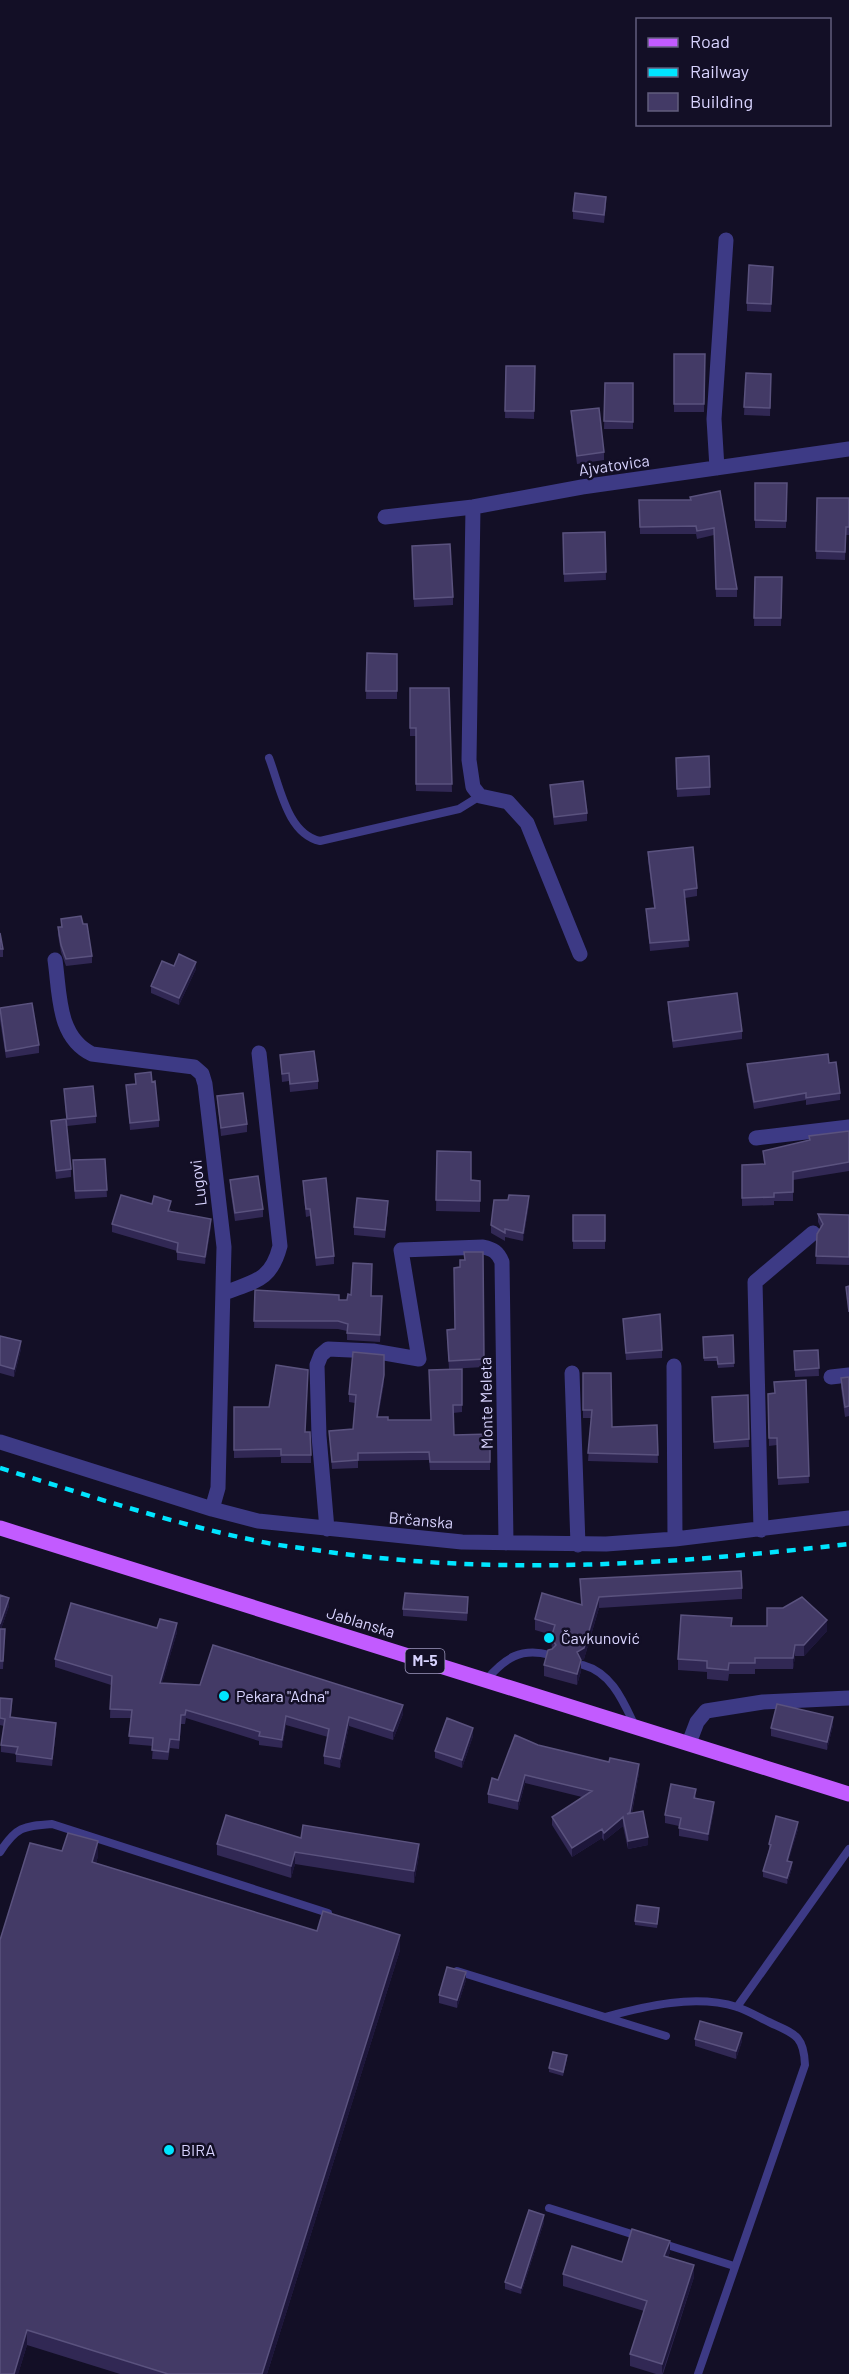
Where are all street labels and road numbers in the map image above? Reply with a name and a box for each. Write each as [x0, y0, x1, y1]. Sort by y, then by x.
street label: Ajvatovica [577, 450, 651, 479]
street label: Lugovi [185, 1159, 210, 1207]
street label: Monte Meleta [475, 1357, 496, 1449]
street label: Brčanska [388, 1507, 454, 1532]
street label: Jablanska [325, 1602, 398, 1641]
road number: M-5 [406, 1649, 444, 1673]

